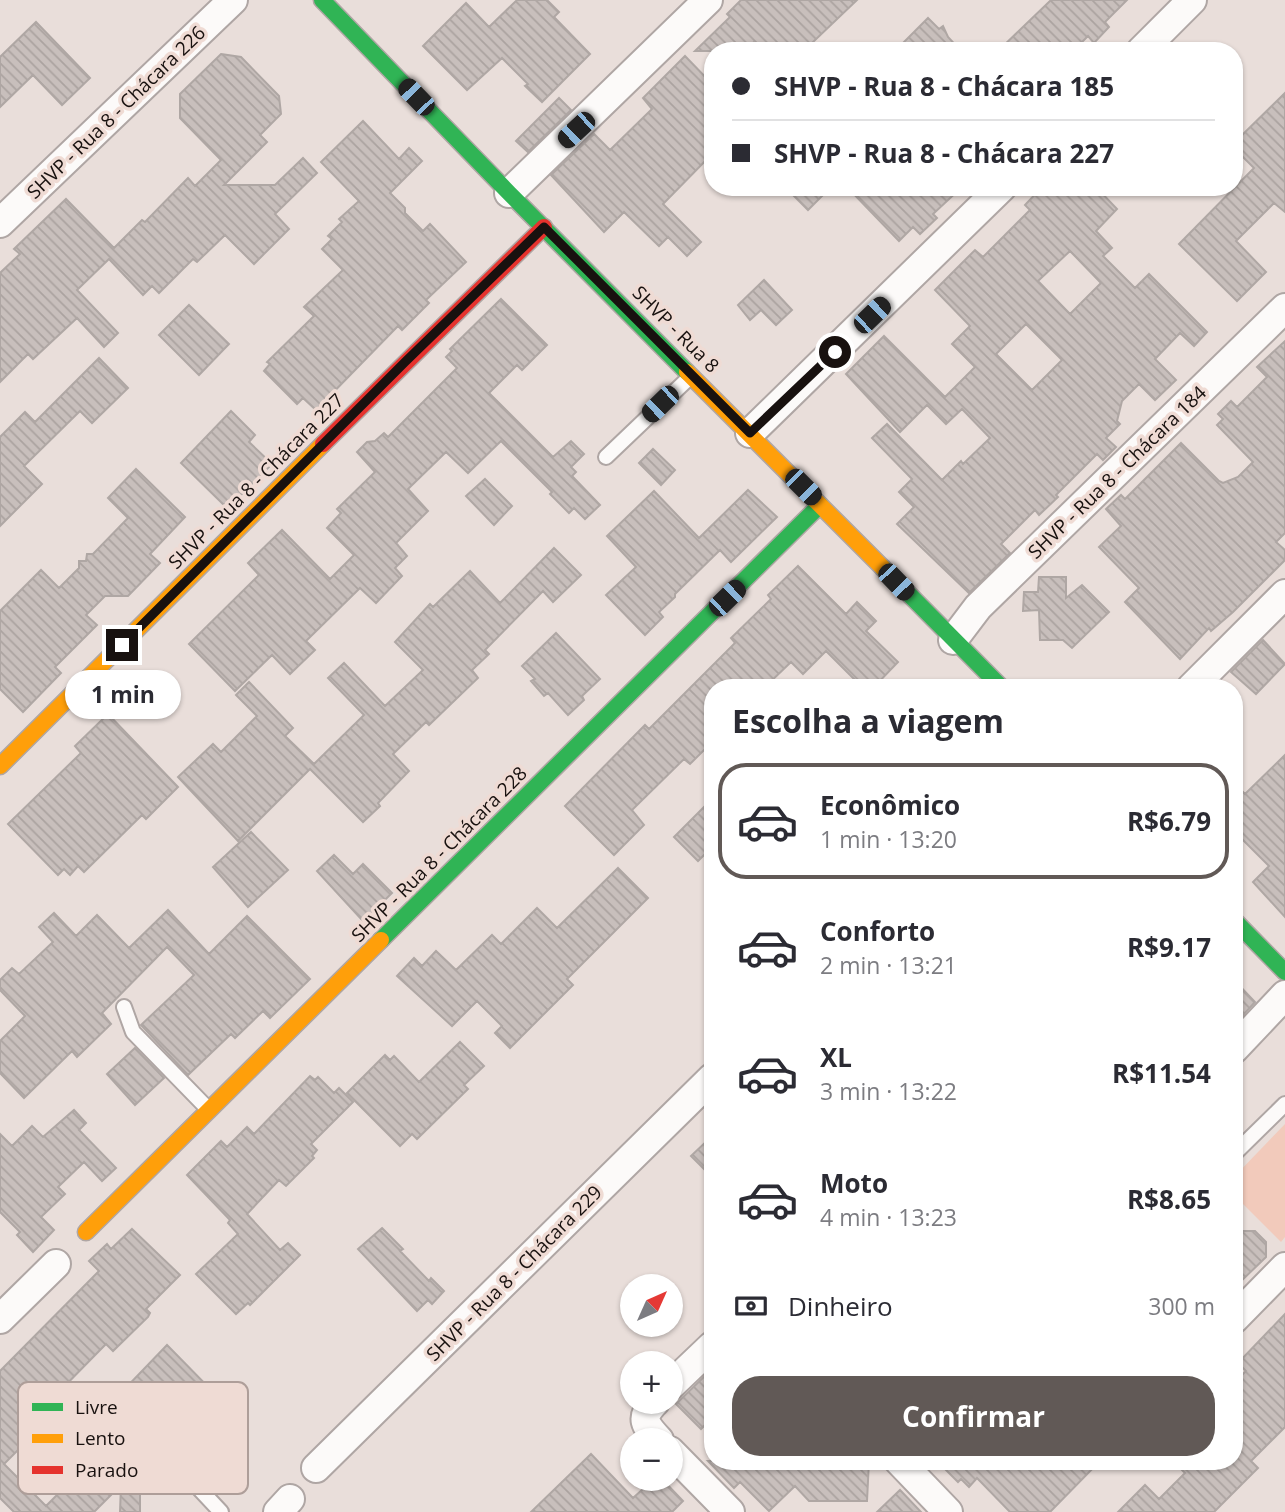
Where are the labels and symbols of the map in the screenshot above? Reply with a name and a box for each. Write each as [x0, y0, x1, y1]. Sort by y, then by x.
street label: SHVP - Rua 8 - Chácara 226 [21, 20, 211, 204]
car [394, 75, 439, 119]
car [554, 108, 599, 152]
street label: SHVP - Rua 8 [627, 280, 725, 378]
car [850, 293, 895, 337]
route start [819, 336, 851, 368]
street label: SHVP - Rua 8 - Chácara 184 [1022, 380, 1212, 564]
car [638, 382, 683, 426]
street label: SHVP - Rua 8 - Chácara 227 [162, 387, 350, 575]
car [781, 465, 826, 509]
car [874, 560, 919, 604]
car [705, 576, 750, 620]
route end [106, 629, 138, 661]
callout: 1 min [64, 670, 180, 718]
street label: SHVP - Rua 8 - Chácara 228 [345, 760, 533, 948]
street label: SHVP - Rua 8 - Chácara 229 [420, 1179, 608, 1367]
north arrow [620, 1274, 682, 1337]
legend [18, 1382, 248, 1494]
text: Livre [75, 1394, 118, 1420]
text: Lento [75, 1425, 125, 1451]
text: Parado [75, 1457, 138, 1483]

